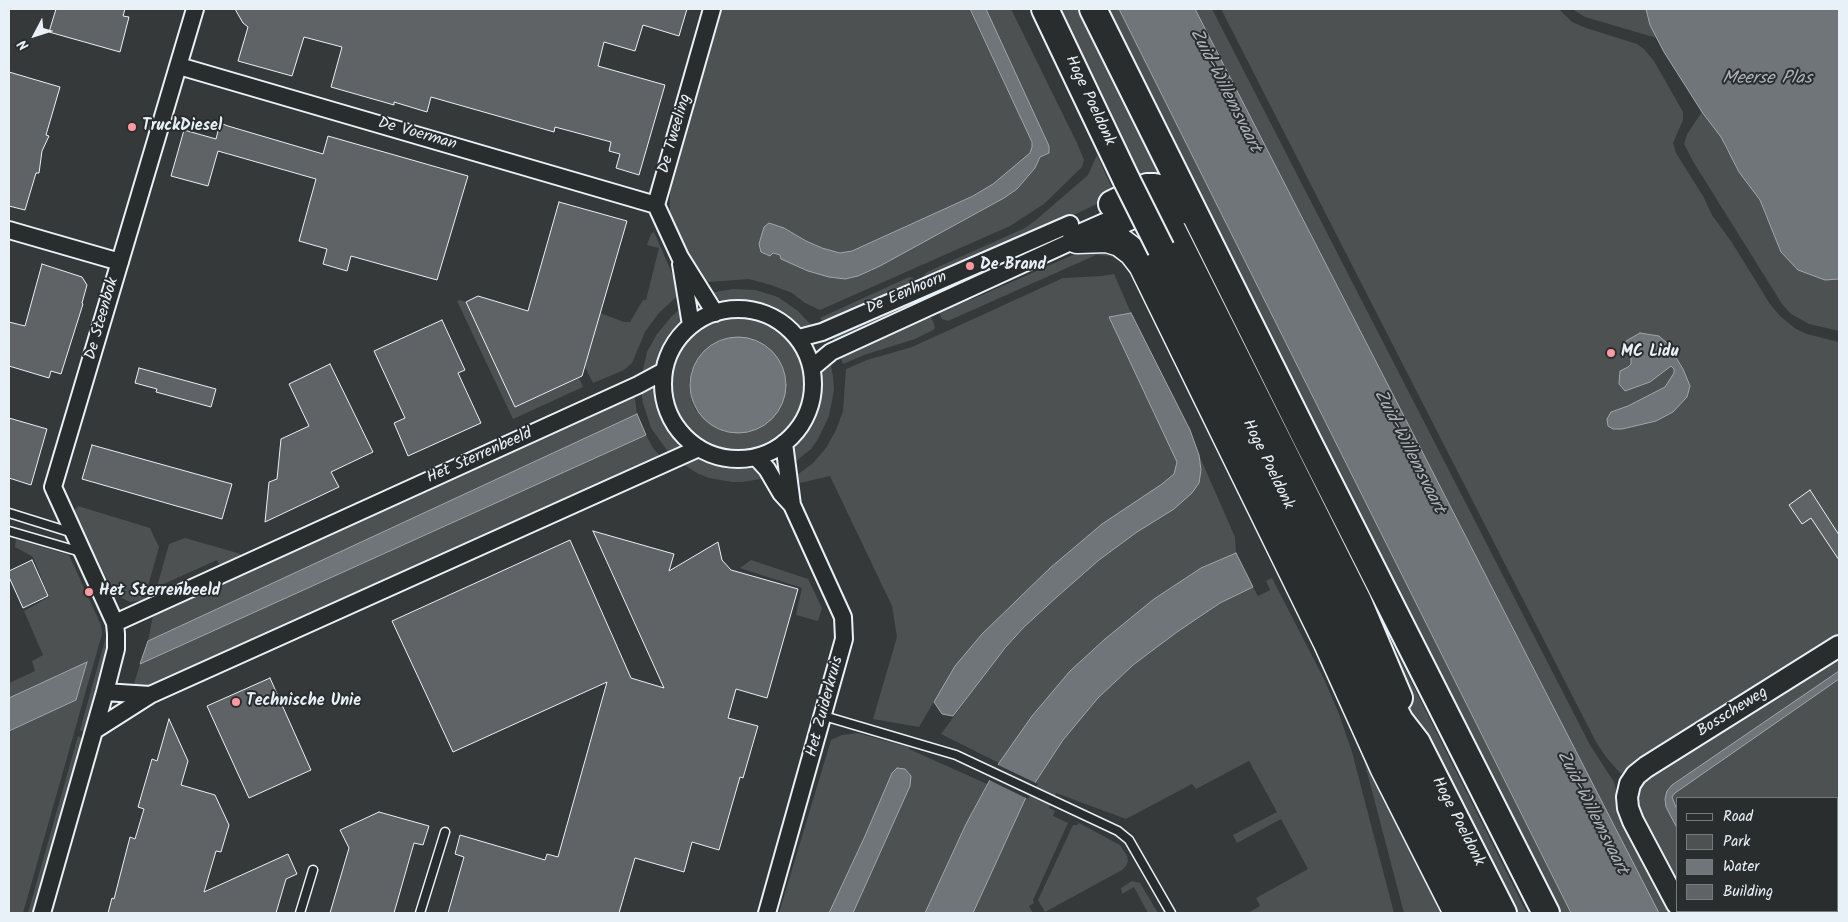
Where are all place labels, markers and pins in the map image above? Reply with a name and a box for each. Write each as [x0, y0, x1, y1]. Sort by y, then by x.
place label: TruckDiesel [142, 117, 222, 137]
marker: TruckDiesel [126, 121, 138, 133]
place label: De Brand [980, 256, 1046, 276]
marker: De Brand [964, 260, 976, 272]
place label: MC Lidu [1621, 343, 1678, 363]
marker: MC Lidu [1605, 347, 1617, 359]
place label: Het Sterrenbeeld [99, 582, 220, 602]
marker: Het Sterrenbeeld [83, 586, 95, 598]
place label: Technische Unie [246, 692, 361, 712]
marker: Technische Unie [230, 696, 242, 708]

